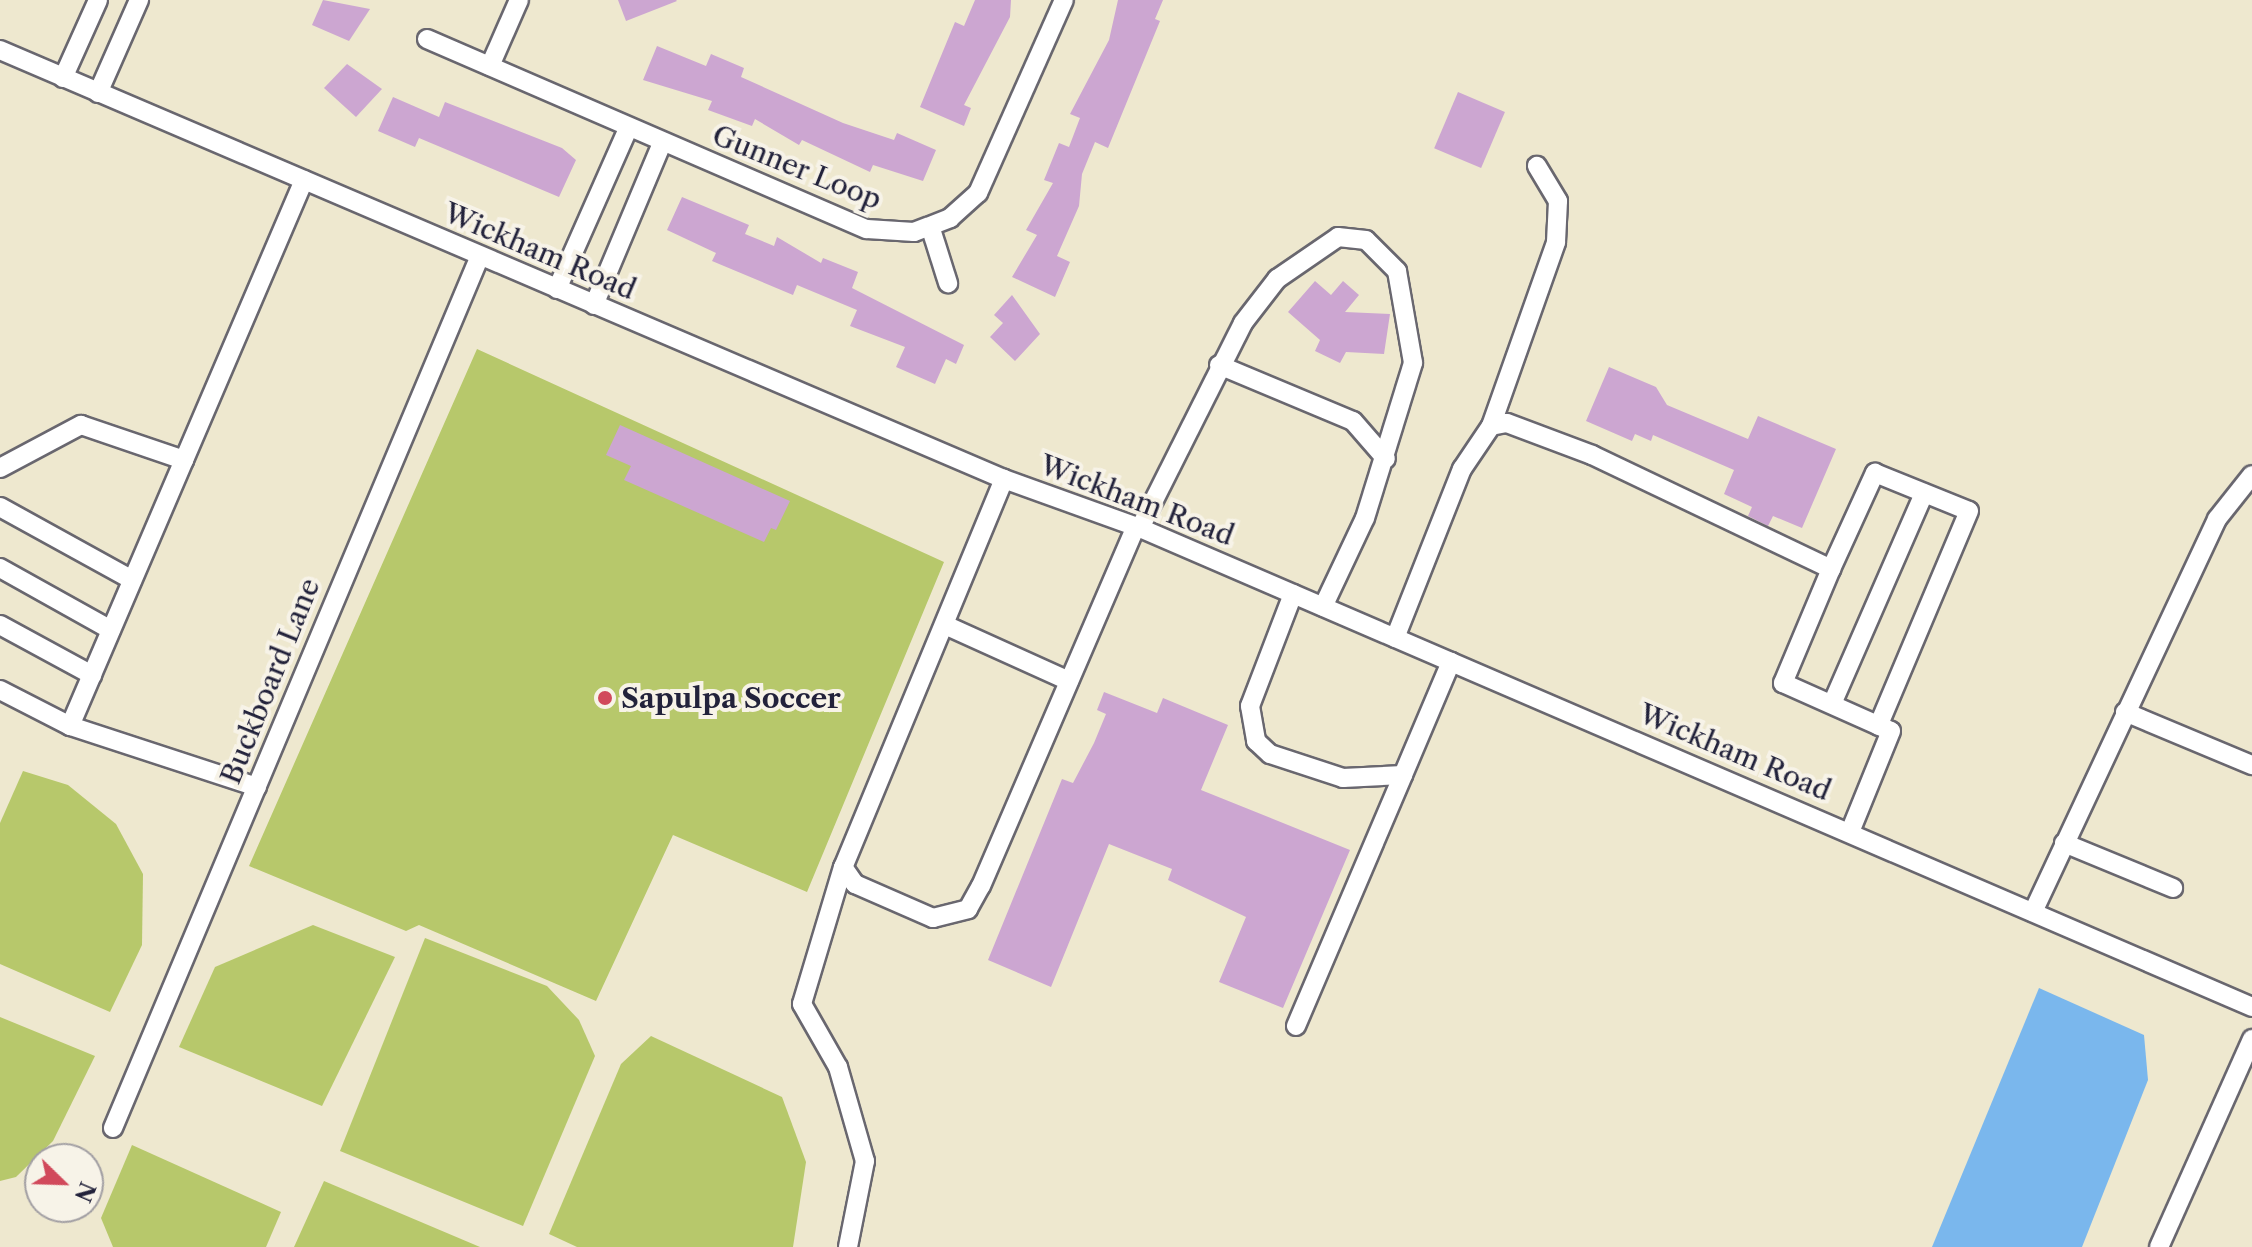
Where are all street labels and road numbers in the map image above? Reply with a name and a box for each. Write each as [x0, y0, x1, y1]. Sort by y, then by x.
street label: Gunner Loop [707, 118, 887, 216]
street label: Wickham Road [439, 195, 641, 307]
street label: Wickham Road [1035, 448, 1239, 552]
street label: Buckboard Lane [213, 573, 327, 789]
street label: Wickham Road [1634, 696, 1836, 808]

